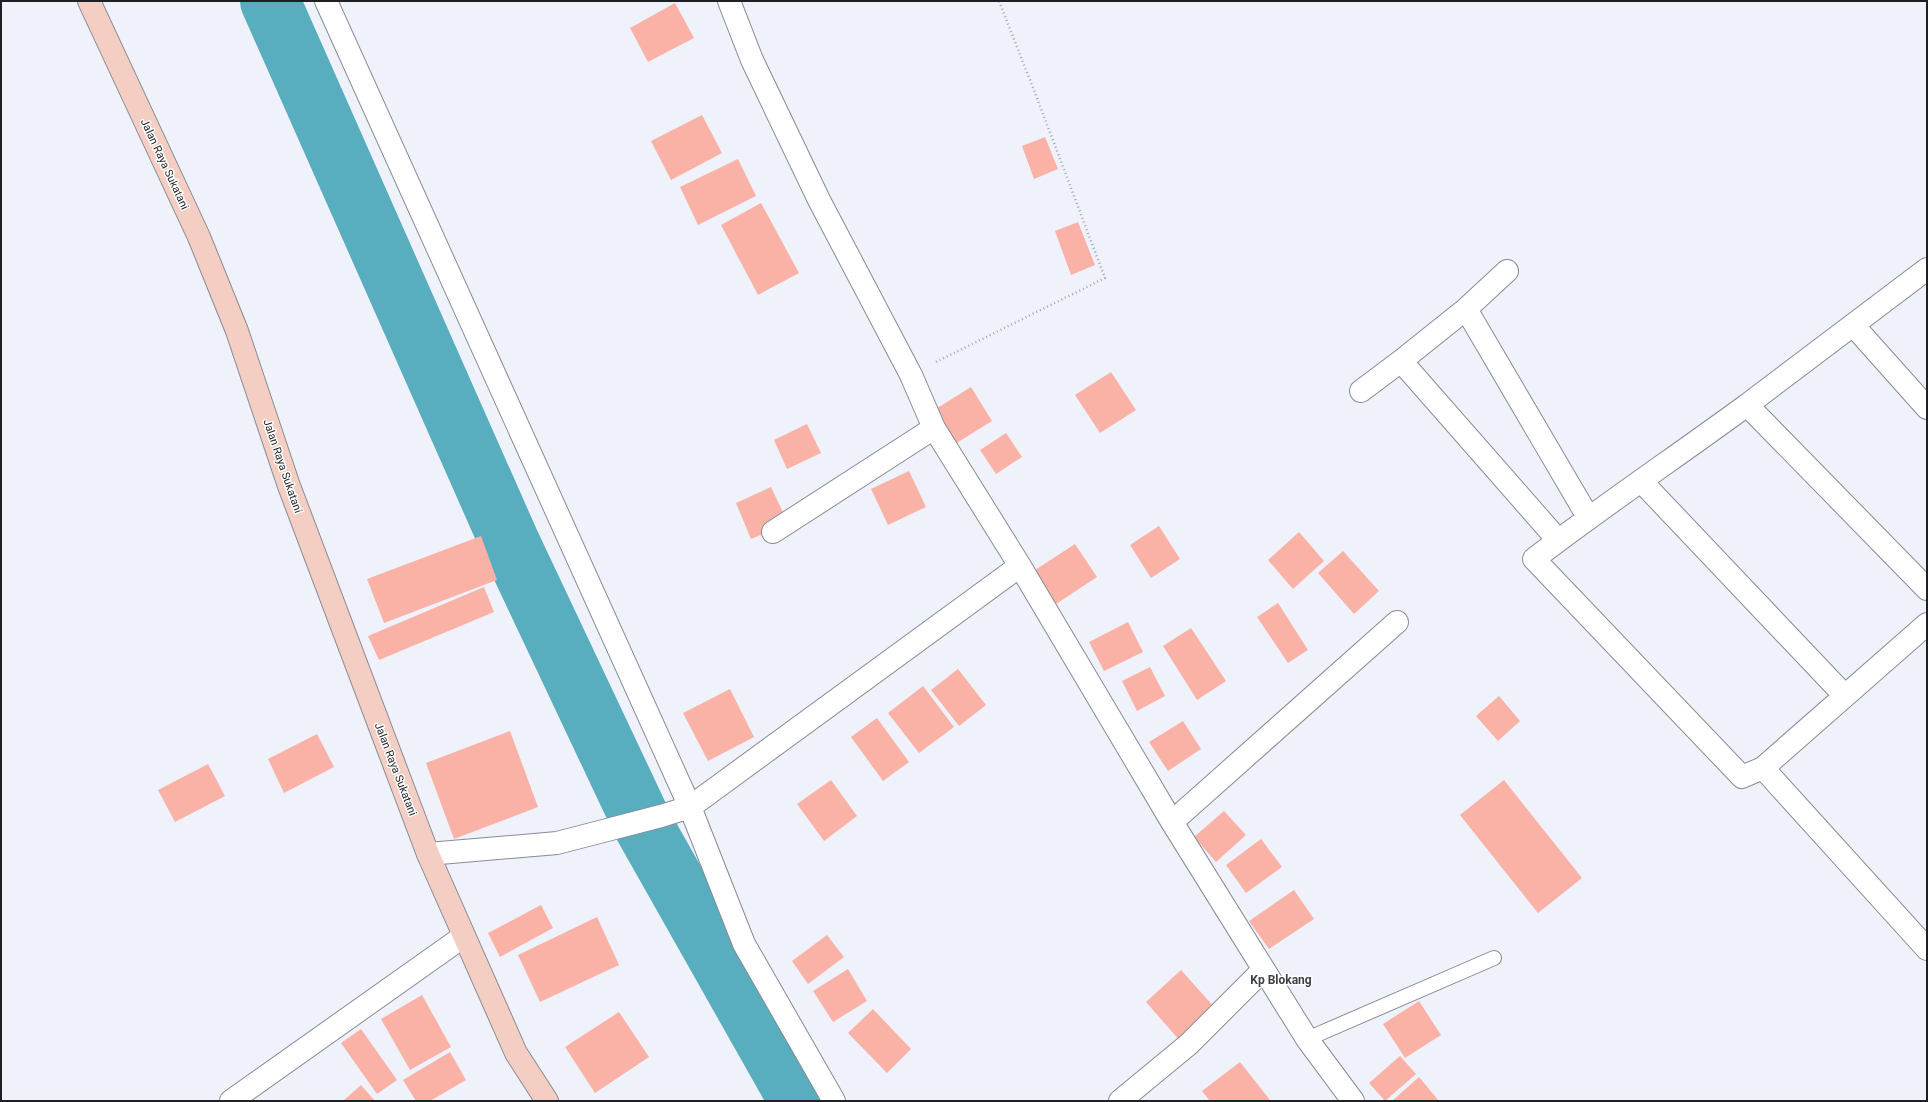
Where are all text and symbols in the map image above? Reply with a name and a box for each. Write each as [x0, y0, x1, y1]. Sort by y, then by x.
street label: Jalan Raya Sukatani [138, 117, 191, 212]
street label: Jalan Raya Sukatani [260, 417, 305, 515]
street label: Jalan Raya Sukatani [372, 721, 419, 818]
district label: Kp Blokang [1250, 973, 1312, 987]

